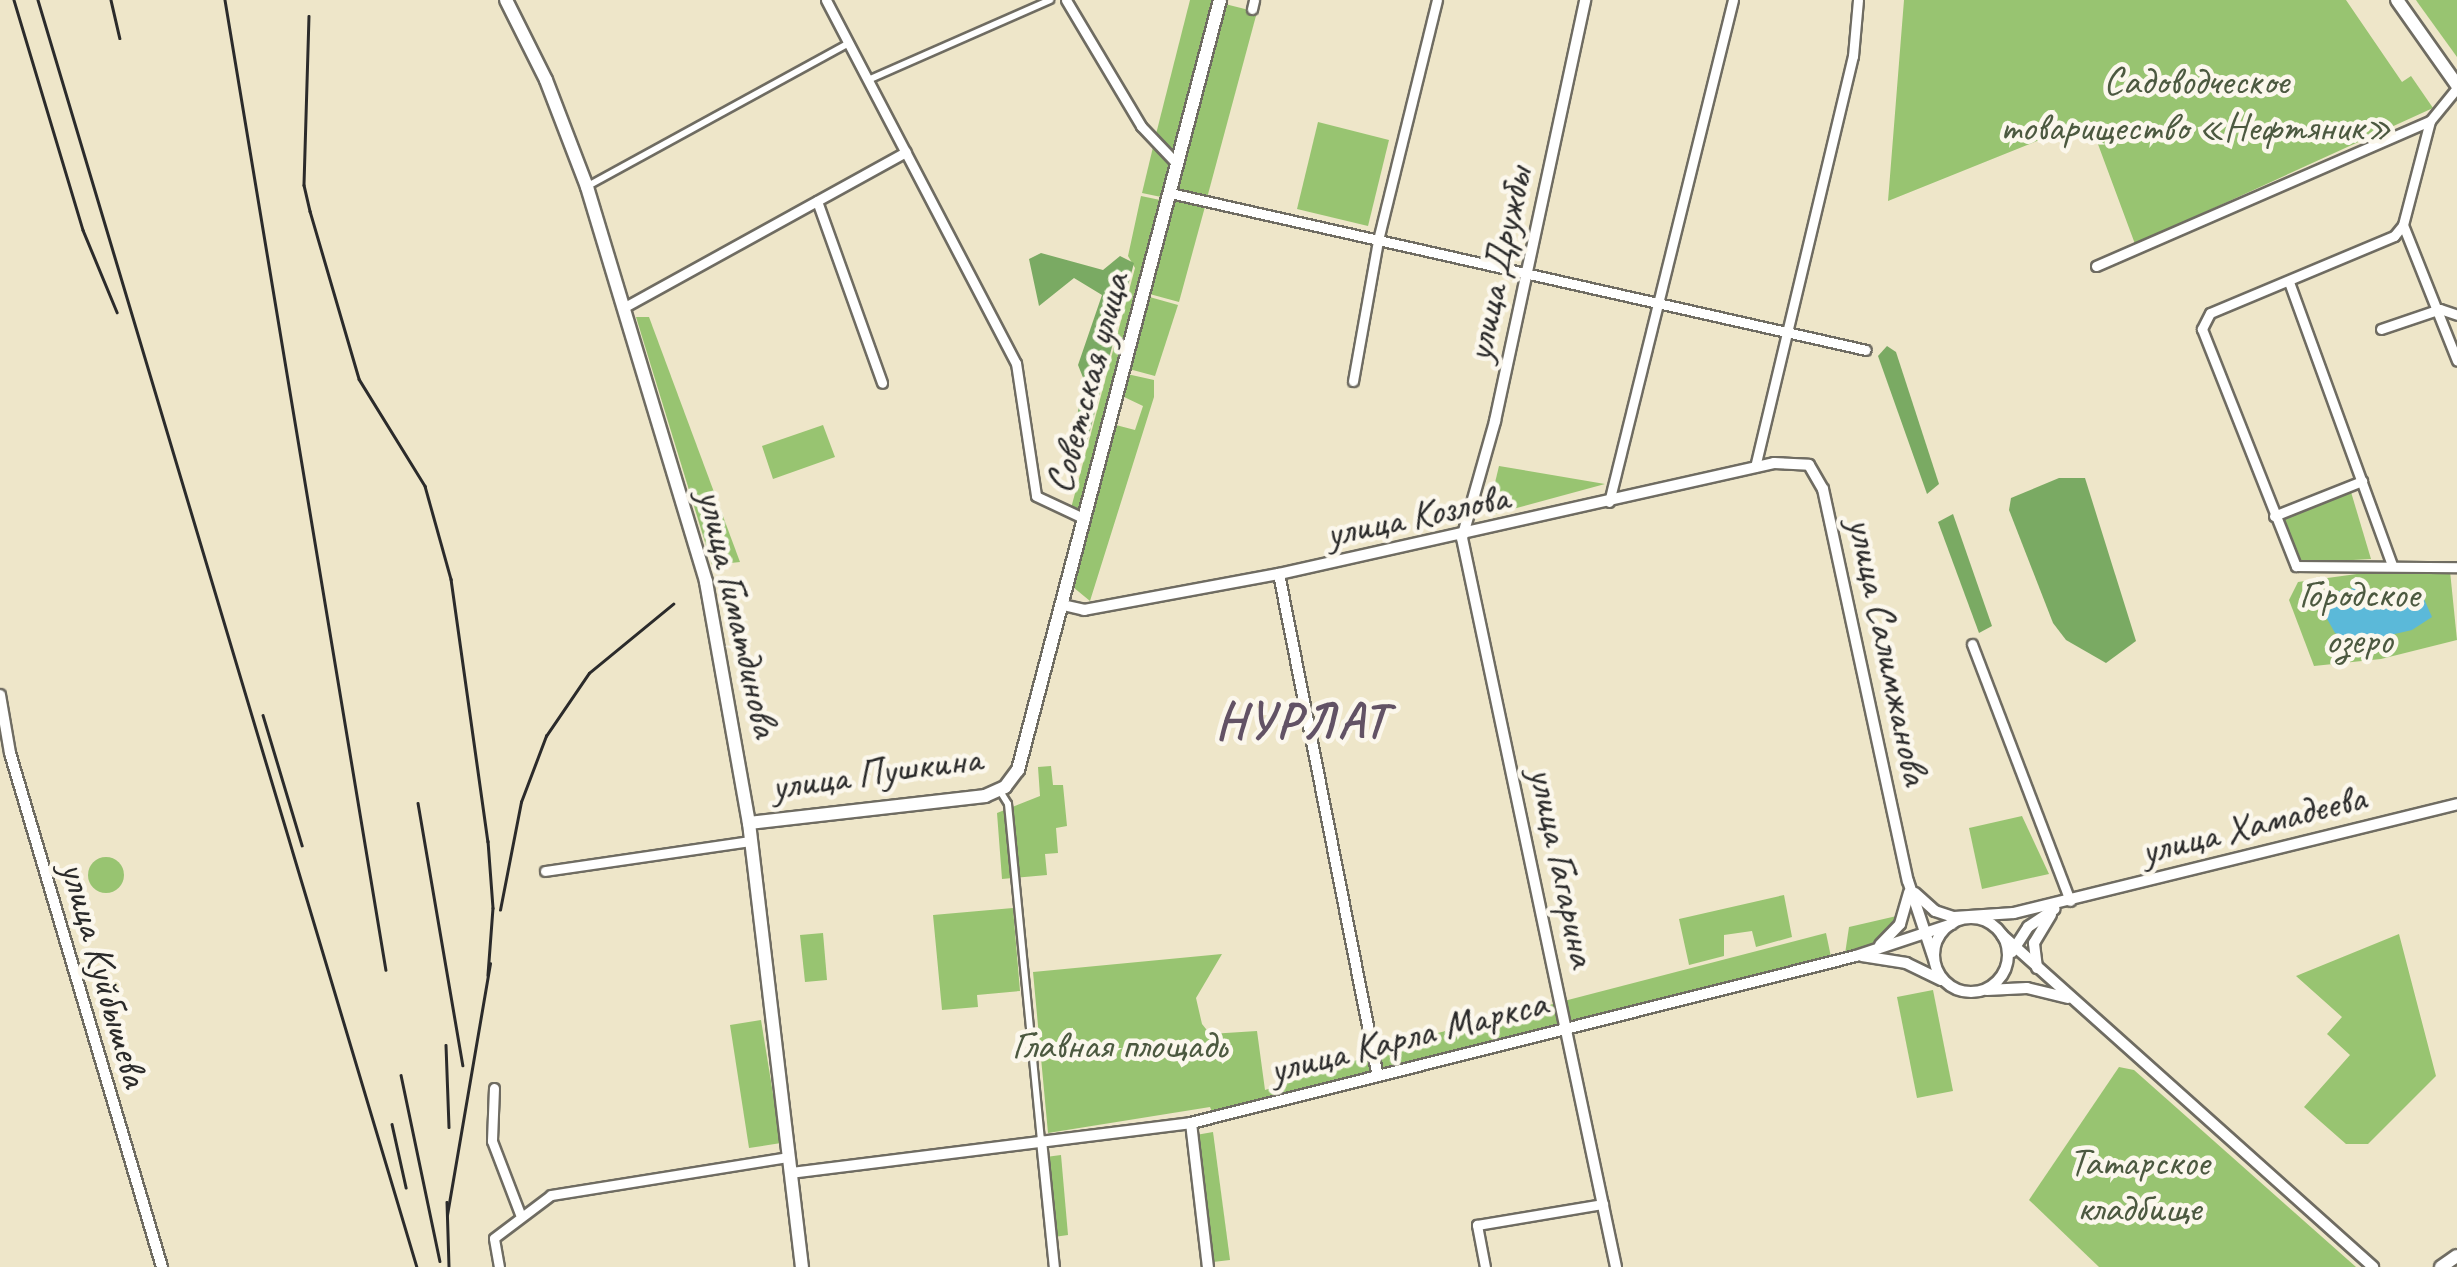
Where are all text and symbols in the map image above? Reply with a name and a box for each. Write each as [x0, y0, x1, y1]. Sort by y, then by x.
park label: Садоводческое товарищество «Нефтяник» [2000, 57, 2392, 151]
street label: улица Дружбы [1454, 163, 1542, 365]
street label: Советская улица [1034, 266, 1140, 500]
street label: улица Козлова [1322, 472, 1512, 558]
street label: улица Гиматдинова [687, 483, 791, 743]
street label: улица Салимжанова [1837, 513, 1941, 789]
park label: Городское озеро [2299, 570, 2419, 664]
district label: НУРЛАТ [1211, 691, 1393, 751]
street label: улица Пушкина [767, 733, 985, 811]
street label: улица Гагарина [1518, 762, 1608, 972]
street label: улица Хамадеева [2136, 773, 2370, 875]
street label: улица Куйбышева [50, 856, 160, 1092]
street label: улица Карла Маркса [1266, 979, 1550, 1093]
park label: Главная площадь [1012, 1021, 1226, 1069]
park label: Татарское кладбище [2069, 1138, 2209, 1232]

